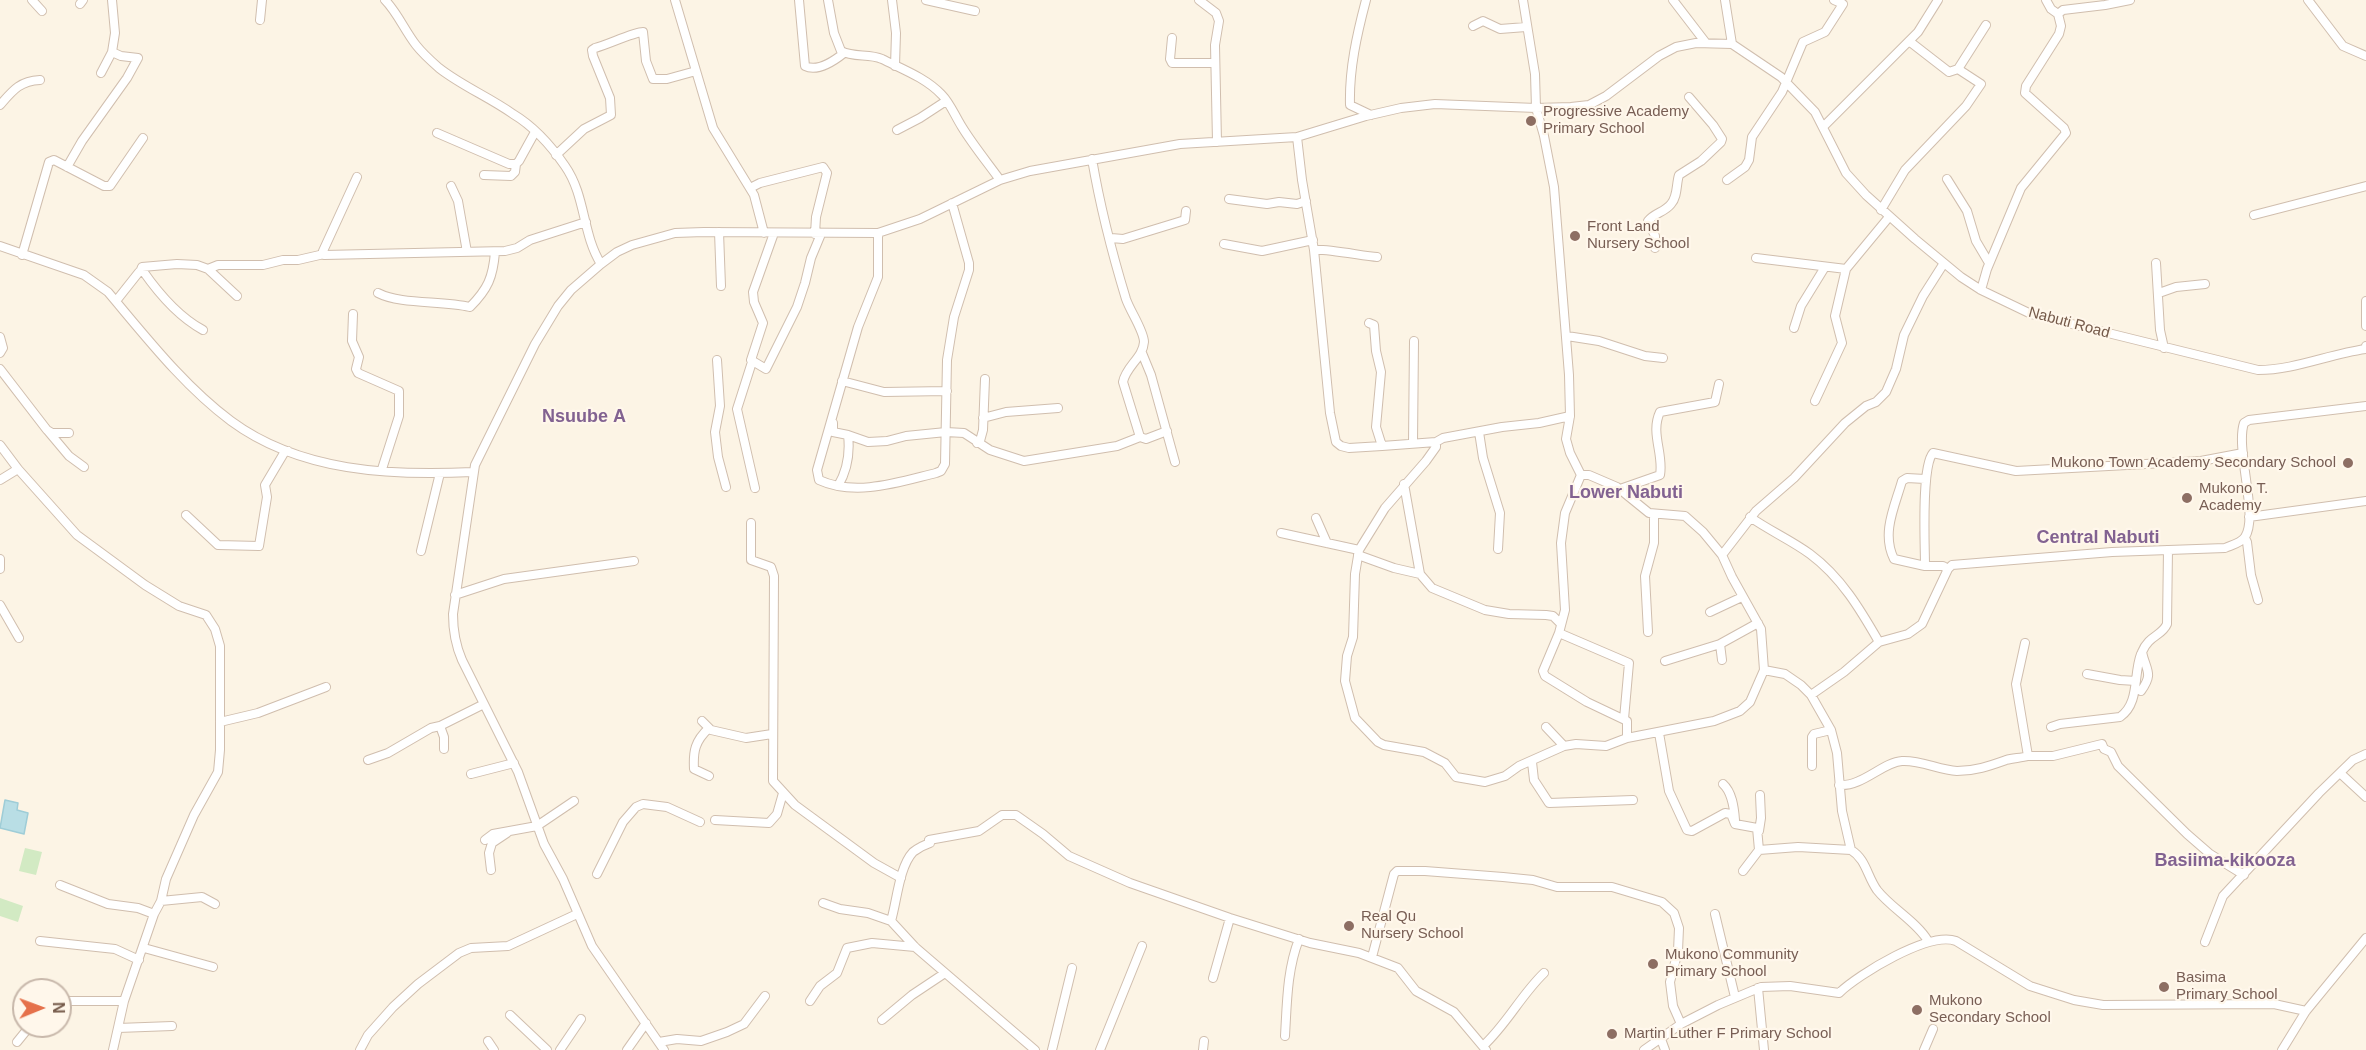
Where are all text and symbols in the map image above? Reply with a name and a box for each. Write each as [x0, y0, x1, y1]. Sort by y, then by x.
place label: Progressive Academy Primary School [1543, 103, 1689, 138]
marker: Progressive Academy Primary School [1524, 114, 1538, 128]
place label: Front Land Nursery School [1587, 218, 1690, 253]
marker: Front Land Nursery School [1568, 229, 1582, 243]
street label: Nabuti Road [2026, 304, 2112, 342]
district label: Nsuube A [542, 406, 626, 428]
place label: Mukono Town Academy Secondary School [2051, 454, 2336, 472]
marker: Mukono Town Academy Secondary School [2341, 456, 2355, 470]
place label: Mukono T. Academy [2199, 480, 2268, 515]
district label: Lower Nabuti [1569, 482, 1683, 504]
marker: Mukono T. Academy [2180, 491, 2194, 505]
district label: Central Nabuti [2036, 527, 2160, 549]
district label: Basiima-kikooza [2154, 850, 2296, 872]
place label: Real Qu Nursery School [1361, 908, 1464, 943]
marker: Real Qu Nursery School [1342, 919, 1356, 933]
place label: Mukono Community Primary School [1665, 946, 1798, 981]
marker: Mukono Community Primary School [1646, 957, 1660, 971]
place label: Basima Primary School [2176, 969, 2278, 1004]
north arrow [12, 978, 72, 1038]
marker: Basima Primary School [2157, 980, 2171, 994]
place label: Mukono Secondary School [1929, 992, 2051, 1027]
text: N [50, 1002, 67, 1014]
marker: Mukono Secondary School [1910, 1003, 1924, 1017]
place label: Martin Luther F Primary School [1624, 1025, 1832, 1043]
marker: Martin Luther F Primary School [1605, 1027, 1619, 1041]

